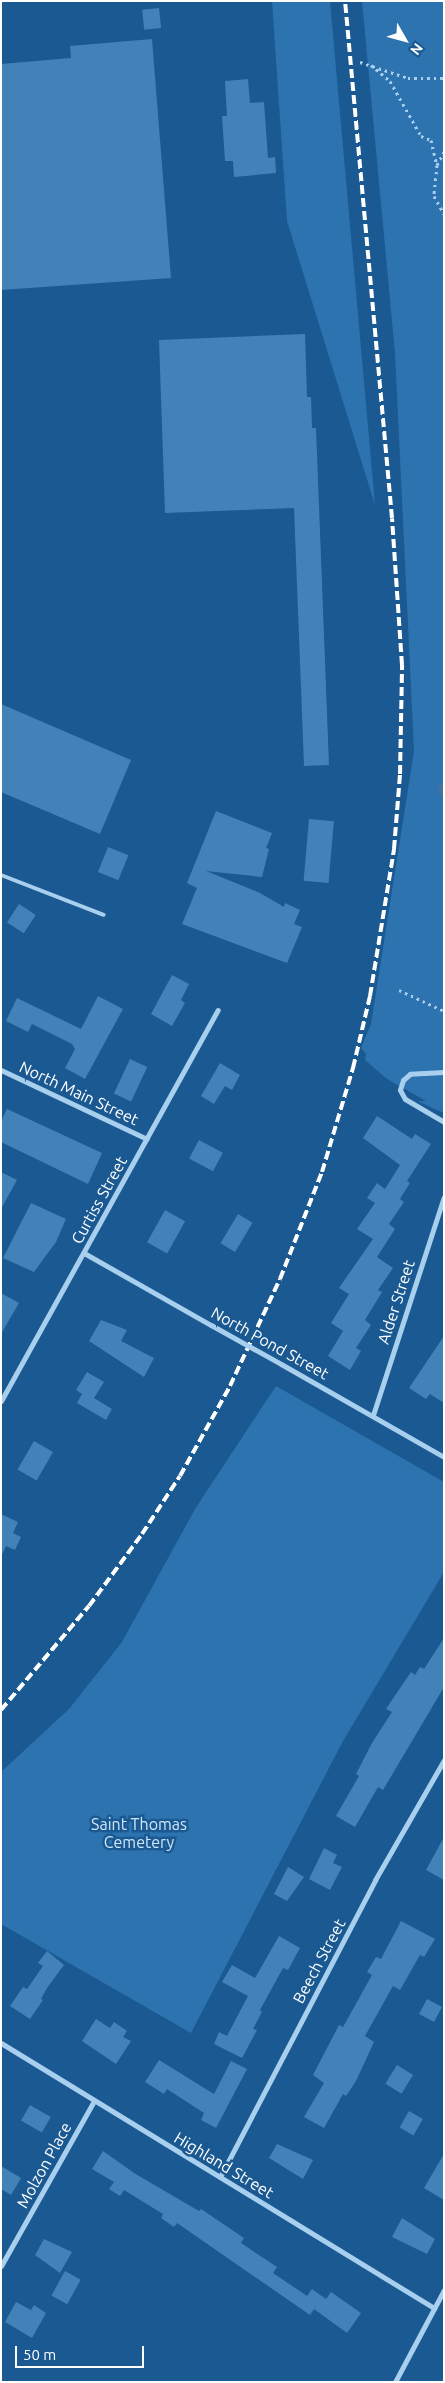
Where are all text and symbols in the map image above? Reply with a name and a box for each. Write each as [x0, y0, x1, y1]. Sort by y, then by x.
north arrow [380, 15, 430, 65]
text: N [407, 40, 426, 58]
street label: North Main Street [16, 1057, 142, 1129]
street label: Curtiss Street [67, 1153, 131, 1247]
street label: Alder Street [373, 1258, 419, 1346]
street label: North Pond Street [208, 1303, 332, 1383]
park label: Saint Thomas Cemetery [91, 1814, 187, 1852]
street label: Beech Street [289, 1916, 349, 2006]
street label: Molzon Place [13, 2119, 75, 2211]
street label: Highland Street [171, 2128, 277, 2202]
scale bar [18, 2336, 146, 2368]
text: 50 m [23, 2346, 56, 2363]

